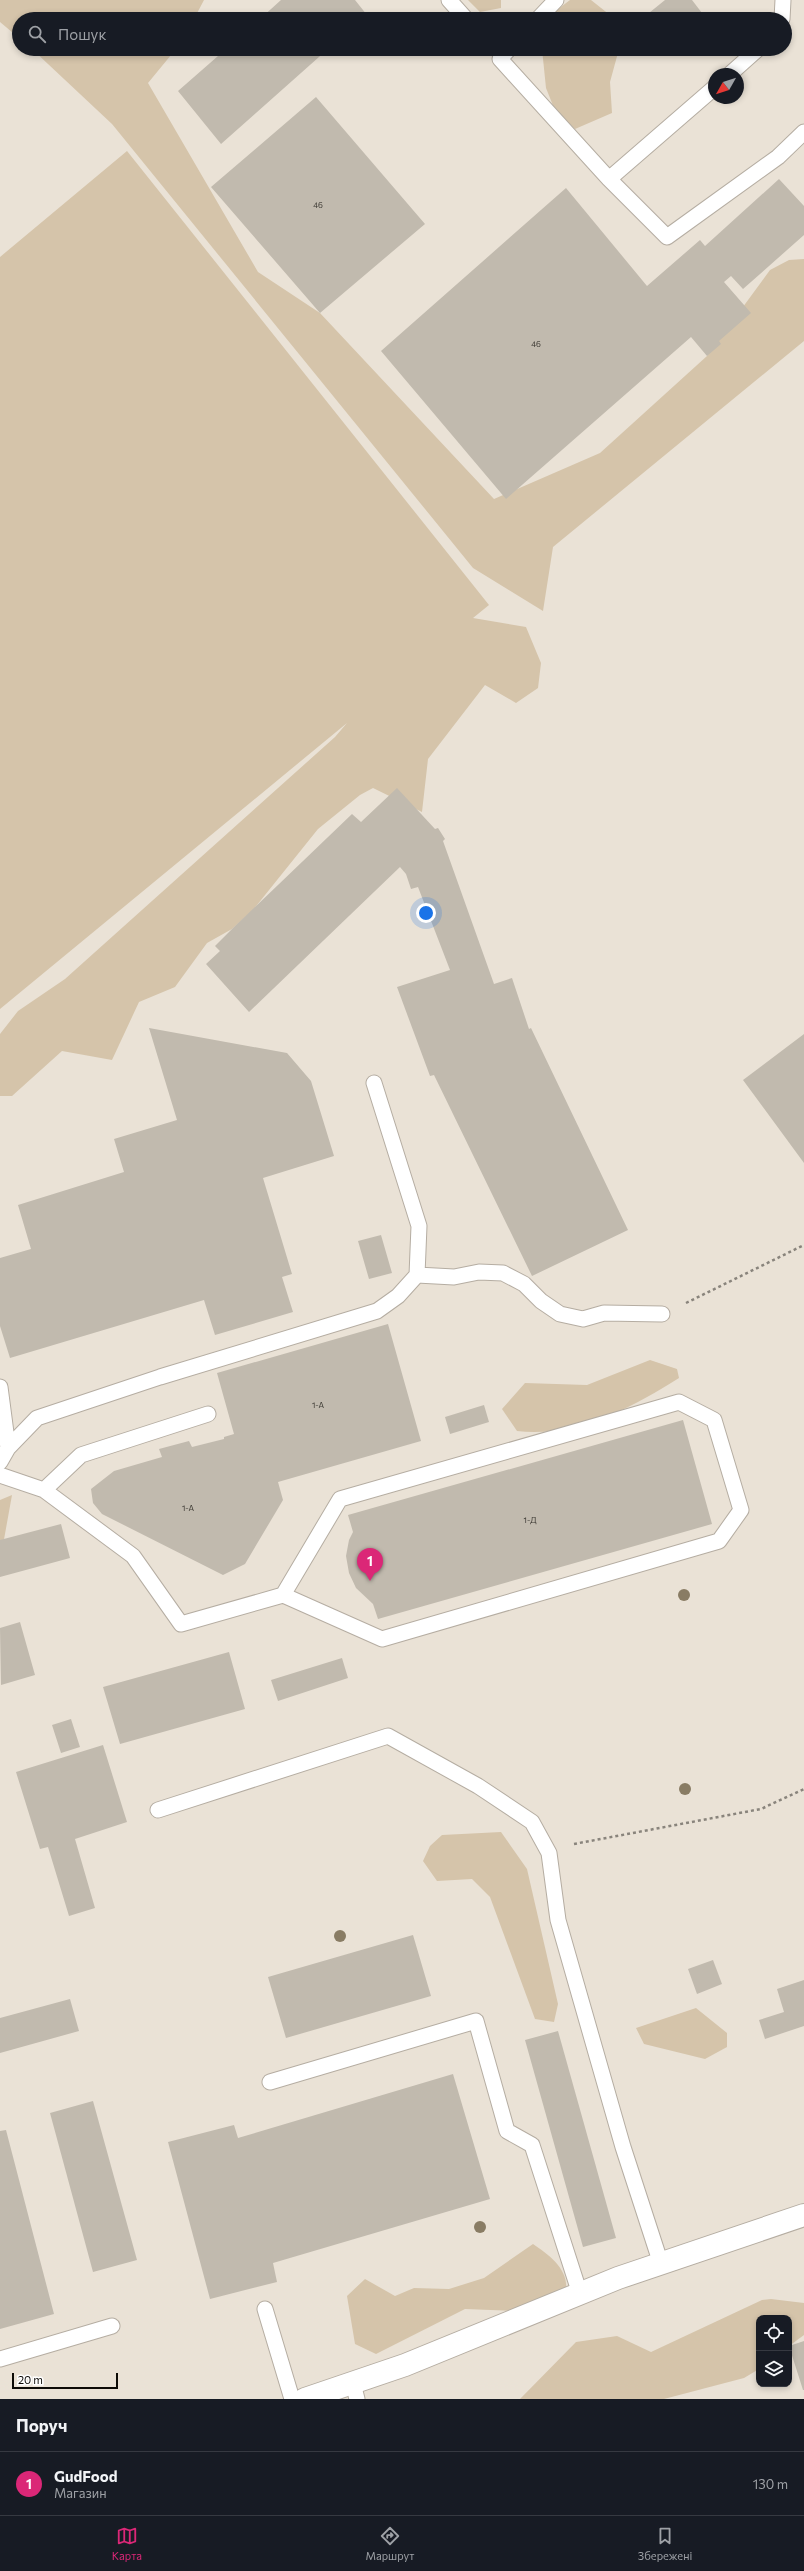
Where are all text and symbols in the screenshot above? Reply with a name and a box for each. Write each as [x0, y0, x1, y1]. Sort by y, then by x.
search box [12, 12, 792, 56]
icon: search [26, 23, 48, 45]
text: Пошук [58, 25, 106, 43]
north arrow [708, 68, 744, 104]
house number: 46 [313, 200, 323, 210]
house number: 46 [531, 339, 541, 349]
your location [416, 903, 436, 923]
house number: 1-А [312, 1400, 325, 1410]
house number: 1-А [182, 1503, 195, 1513]
house number: 1-Д [524, 1515, 537, 1525]
pin: 1 [357, 1548, 383, 1581]
map controls [756, 2315, 792, 2387]
button: locate [756, 2315, 792, 2351]
button: layers [756, 2351, 792, 2387]
scale bar [12, 2371, 118, 2390]
text: 20 m [18, 2373, 43, 2386]
text: Поруч [16, 2415, 67, 2436]
text: GudFood [54, 2467, 117, 2485]
text: 1 [26, 2476, 32, 2492]
text: 130 m [753, 2476, 788, 2492]
text: Магазин [54, 2485, 107, 2501]
tab: Карта [112, 2525, 142, 2562]
tab: Маршрут [366, 2525, 414, 2562]
tab: Збережені [638, 2525, 692, 2562]

